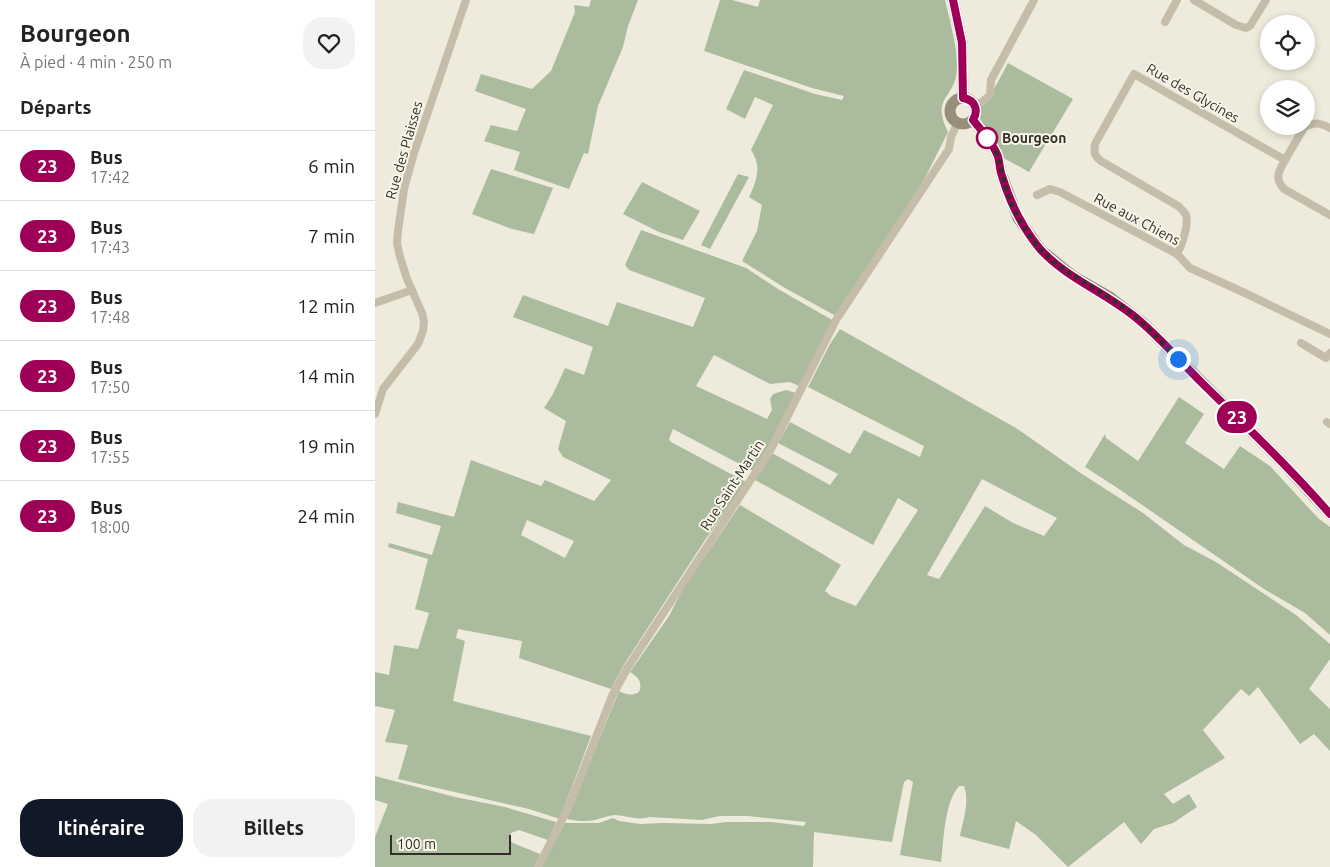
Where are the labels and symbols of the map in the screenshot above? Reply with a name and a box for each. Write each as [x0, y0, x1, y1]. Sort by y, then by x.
street label: Rue des Glycines [1144, 60, 1242, 126]
street label: Rue des Plaisses [382, 99, 426, 201]
marker: Bourgeon [976, 127, 998, 149]
place label: Bourgeon [1002, 130, 1066, 146]
street label: Rue aux Chiens [1091, 190, 1183, 248]
your location [1166, 347, 1191, 372]
line badge: 23 [1215, 401, 1259, 433]
street label: Rue Saint-Martin [697, 437, 767, 533]
scale bar [390, 832, 511, 855]

